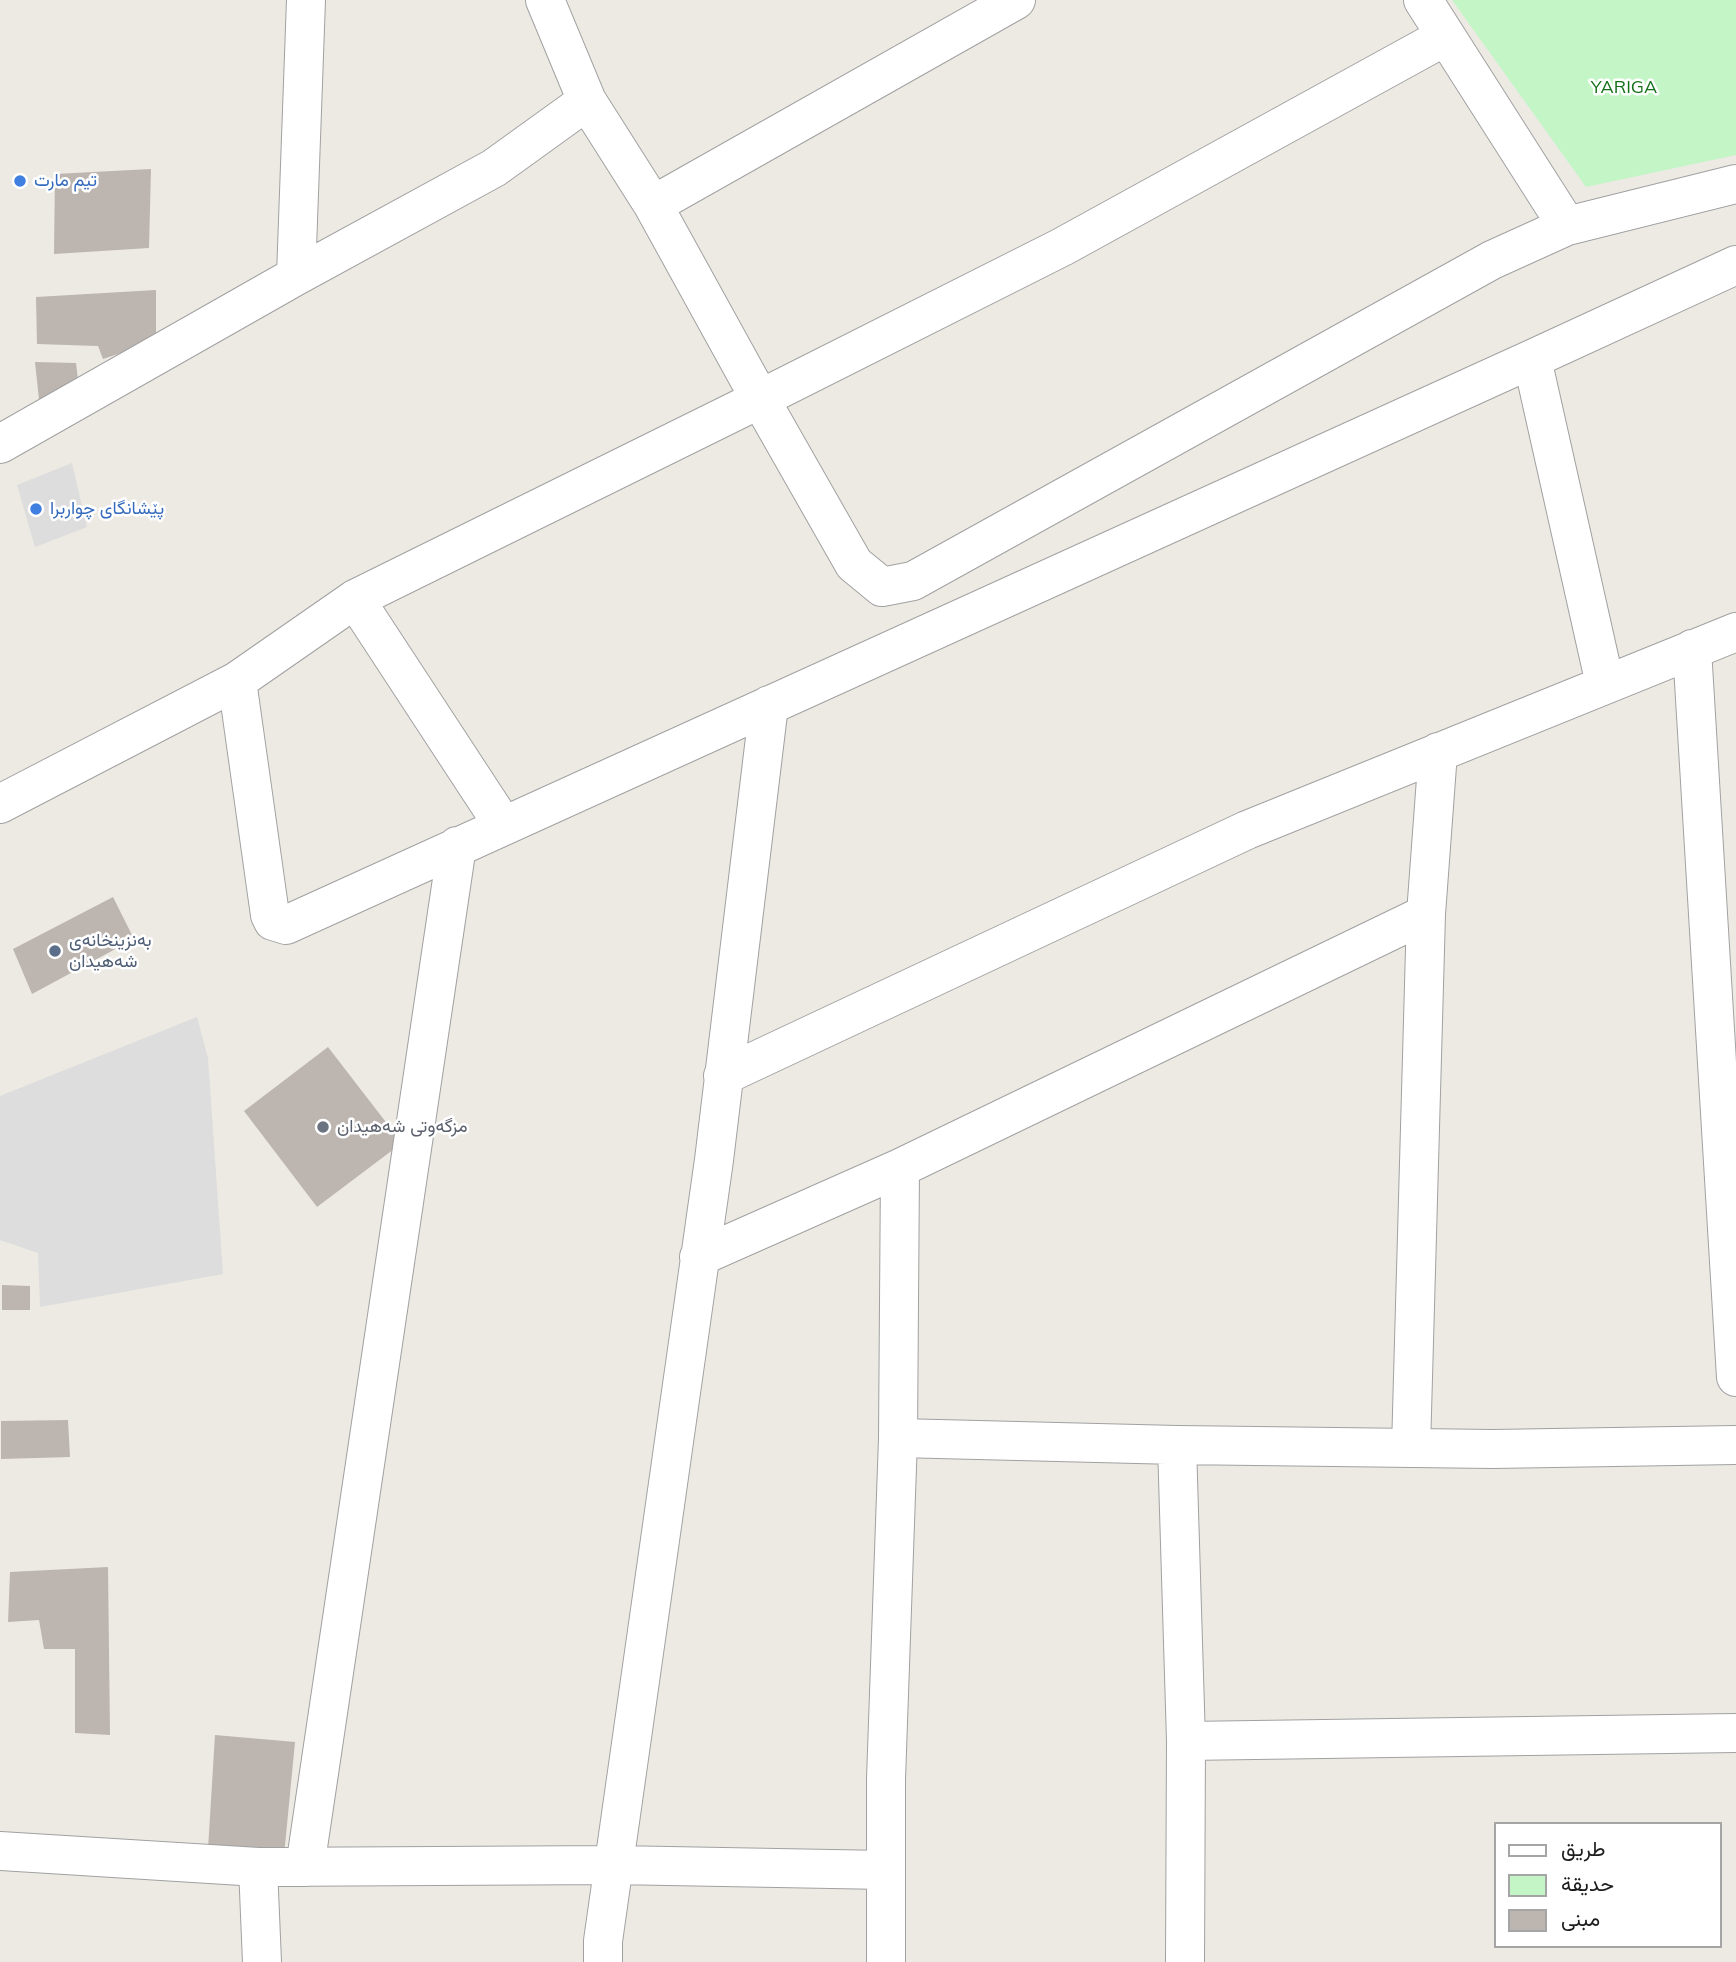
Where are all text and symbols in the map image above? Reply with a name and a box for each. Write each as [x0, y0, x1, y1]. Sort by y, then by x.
park label: YARIGA [1591, 77, 1657, 99]
place label: تيم مارت [34, 170, 97, 192]
marker: تيم مارت [12, 173, 28, 189]
place label: پێشانگای چواربرا [50, 498, 164, 520]
marker: پێشانگای چواربرا [28, 501, 44, 517]
place label: بەنزینخانەی شەهیدان [69, 930, 152, 972]
marker: بەنزینخانەی شەهیدان [47, 943, 63, 959]
place label: مزگەوتی شەهیدان [337, 1116, 468, 1138]
marker: مزگەوتی شەهیدان [315, 1119, 331, 1135]
legend [1494, 1822, 1722, 1948]
text: طريق [1561, 1835, 1606, 1861]
text: حديقة [1561, 1870, 1614, 1896]
text: مبنى [1561, 1905, 1600, 1931]

